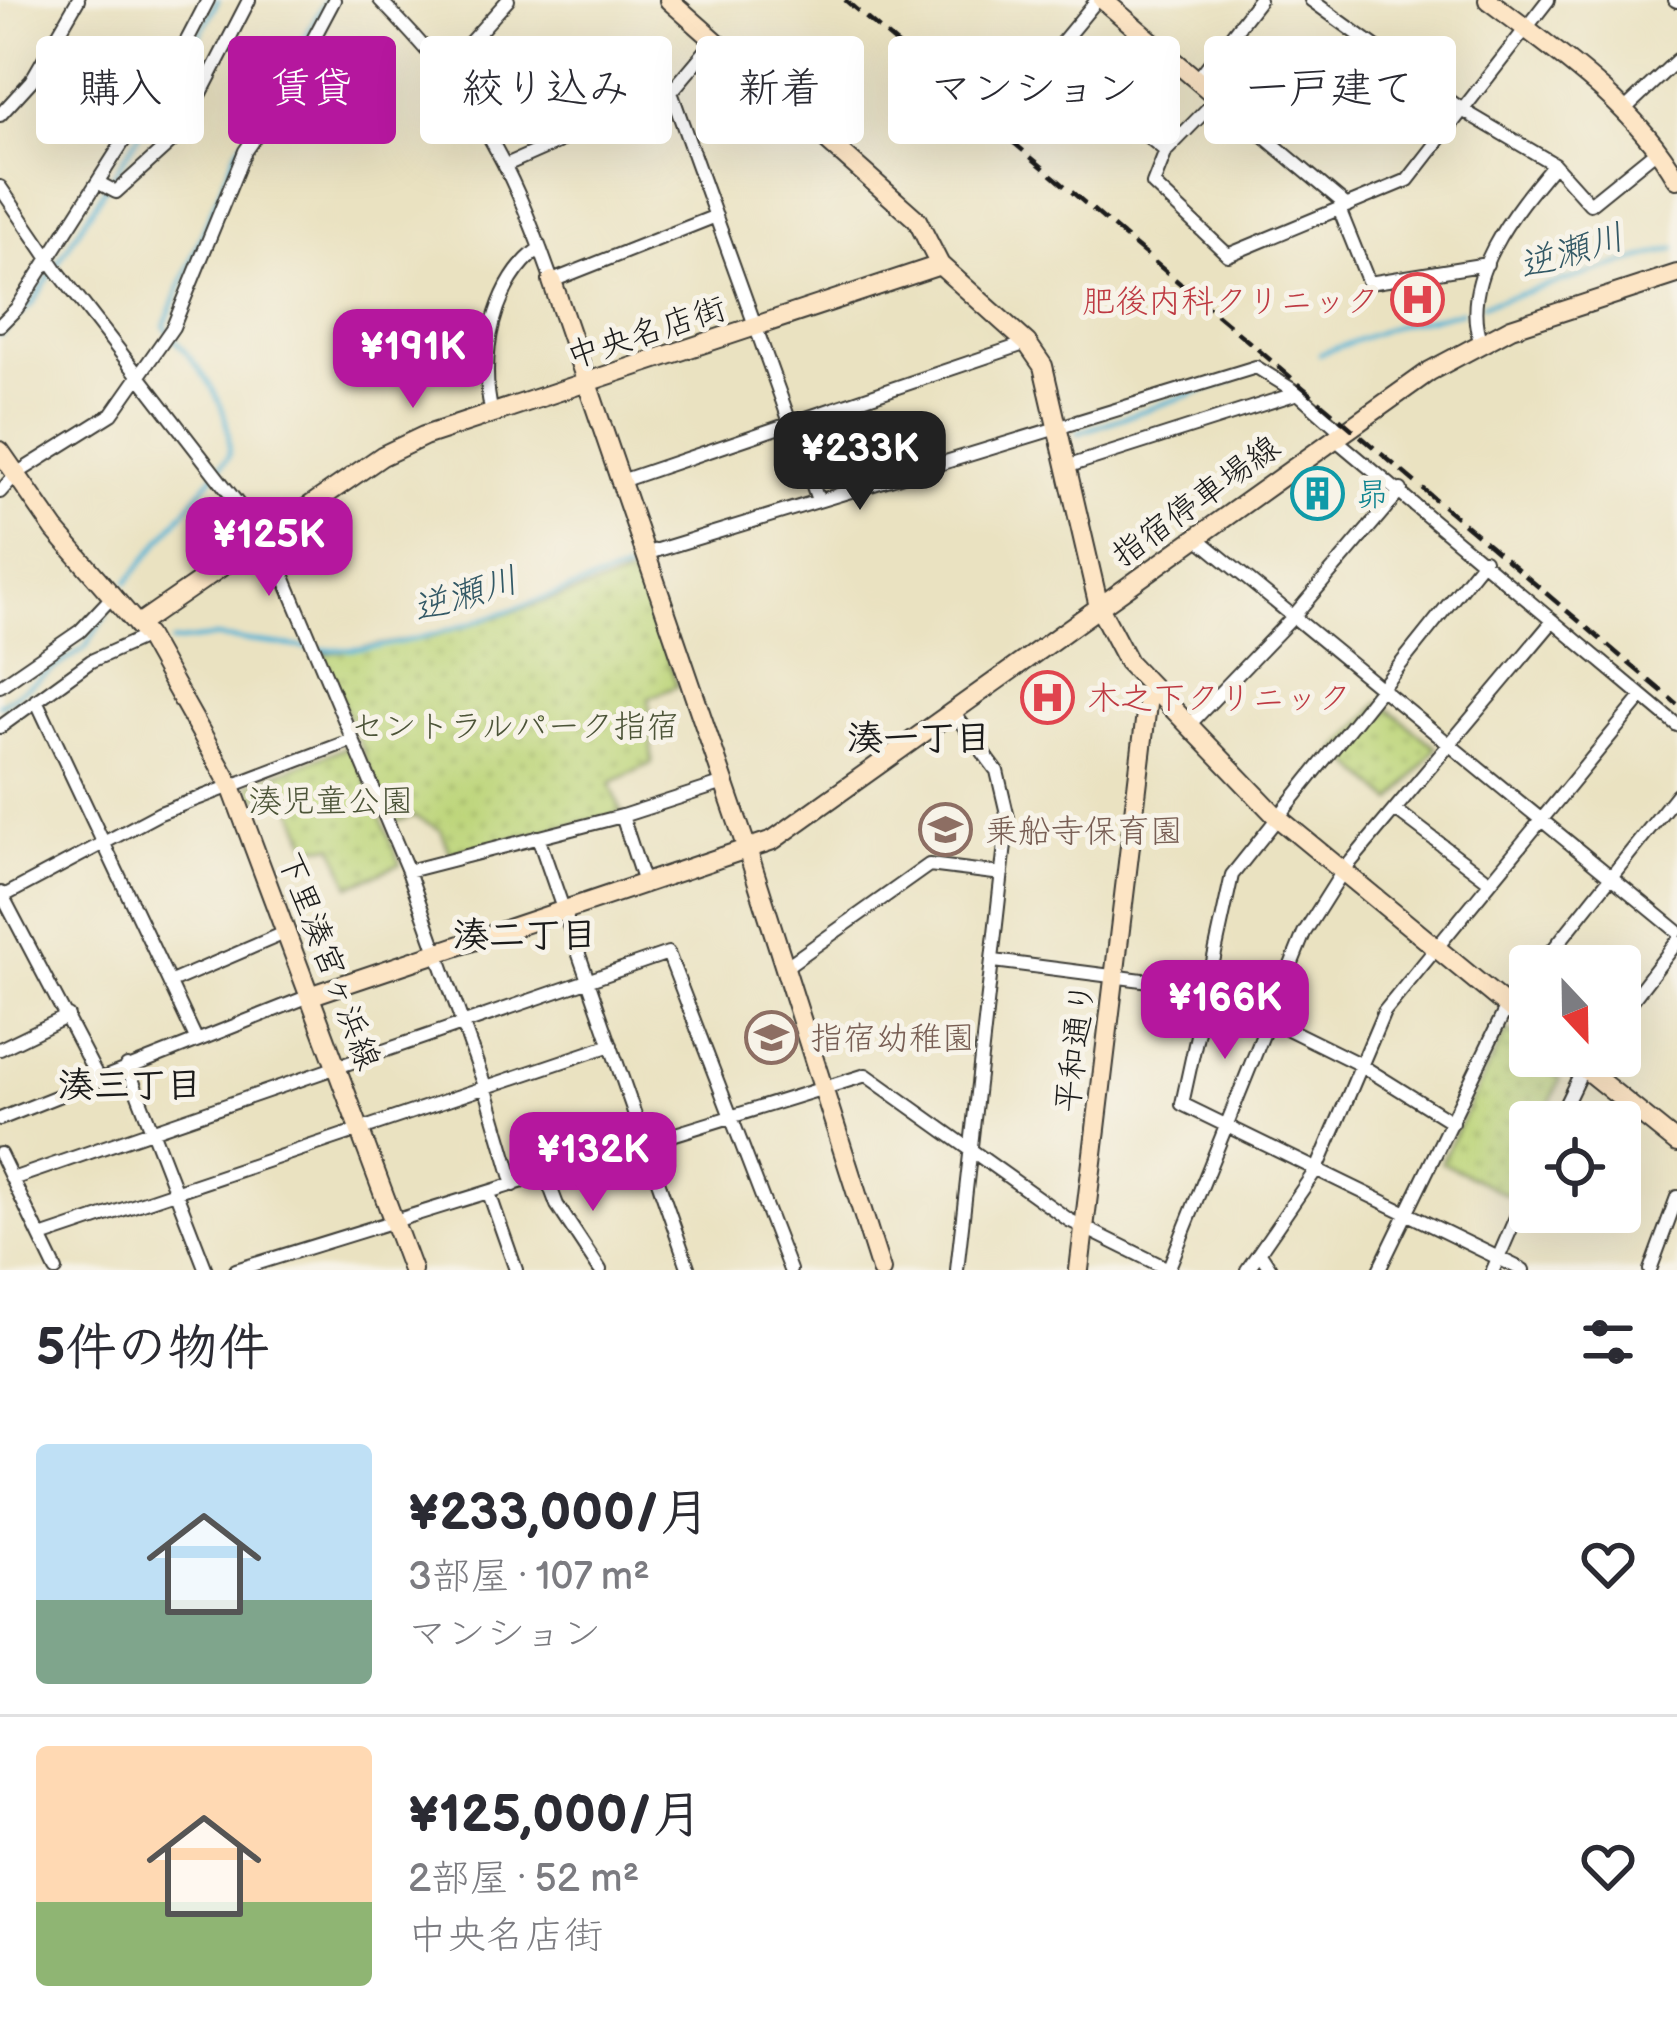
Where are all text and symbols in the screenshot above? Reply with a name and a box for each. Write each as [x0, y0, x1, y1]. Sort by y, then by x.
chip: 購入 [36, 36, 204, 144]
chip: 賃貸 [228, 36, 396, 144]
chip: 絞り込み [420, 36, 672, 144]
chip: 新着 [696, 36, 864, 144]
chip: マンション [888, 36, 1180, 144]
chip: 一戸建て [1204, 36, 1456, 144]
water label: 逆瀬川 [1514, 216, 1630, 289]
hospital icon: 肥後内科クリニック [1390, 272, 1446, 328]
place label: 肥後内科クリニック [1082, 282, 1379, 322]
street label: 中央名店街 [562, 288, 731, 377]
pin: ¥191K [329, 309, 497, 411]
text: ¥191K [360, 324, 466, 371]
pin: ¥233K [776, 411, 944, 513]
text: ¥233K [801, 426, 919, 473]
street label: 指宿停車場線 [1104, 427, 1288, 576]
building icon: 昴 [1289, 465, 1345, 521]
place label: 昴 [1356, 475, 1389, 515]
pin: ¥125K [185, 497, 353, 599]
text: ¥125K [213, 512, 325, 559]
water label: 逆瀬川 [408, 559, 524, 632]
hospital icon: 木之下クリニック [1020, 669, 1076, 725]
place label: 木之下クリニック [1087, 679, 1351, 719]
park label: セントラルパーク指宿 [351, 707, 679, 747]
district label: 湊一丁目 [847, 718, 991, 761]
park label: 湊児童公園 [249, 782, 414, 822]
school or university icon: 乗船寺保育園 [918, 802, 974, 858]
place label: 乗船寺保育園 [985, 812, 1183, 852]
street label: 下里湊宮ヶ浜線 [268, 846, 388, 1076]
district label: 湊二丁目 [453, 915, 597, 958]
north arrow [1509, 945, 1641, 1077]
map controls [1509, 945, 1641, 1233]
pin: ¥166K [1141, 960, 1309, 1062]
text: ¥166K [1168, 975, 1282, 1022]
street label: 平和通り [1048, 979, 1104, 1115]
school or university icon: 指宿幼稚園 [743, 1009, 799, 1065]
place label: 指宿幼稚園 [810, 1019, 975, 1059]
district label: 湊三丁目 [58, 1065, 202, 1108]
button: locate [1509, 1101, 1641, 1233]
pin: ¥132K [509, 1112, 677, 1214]
text: ¥132K [536, 1127, 650, 1174]
icon: filters [1575, 1309, 1641, 1375]
text: 5件の物件 [36, 1318, 269, 1379]
text: ¥233,000/月 [408, 1483, 710, 1544]
icon: home [132, 1492, 276, 1636]
icon: heart [1575, 1531, 1641, 1597]
text: 3部屋 · 107 m² [408, 1554, 650, 1601]
text: マンション [408, 1611, 601, 1658]
text: ¥125,000/月 [408, 1785, 703, 1846]
icon: home [132, 1794, 276, 1938]
icon: heart [1575, 1833, 1641, 1899]
text: 2部屋 · 52 m² [408, 1856, 639, 1903]
text: 中央名店街 [408, 1913, 603, 1960]

